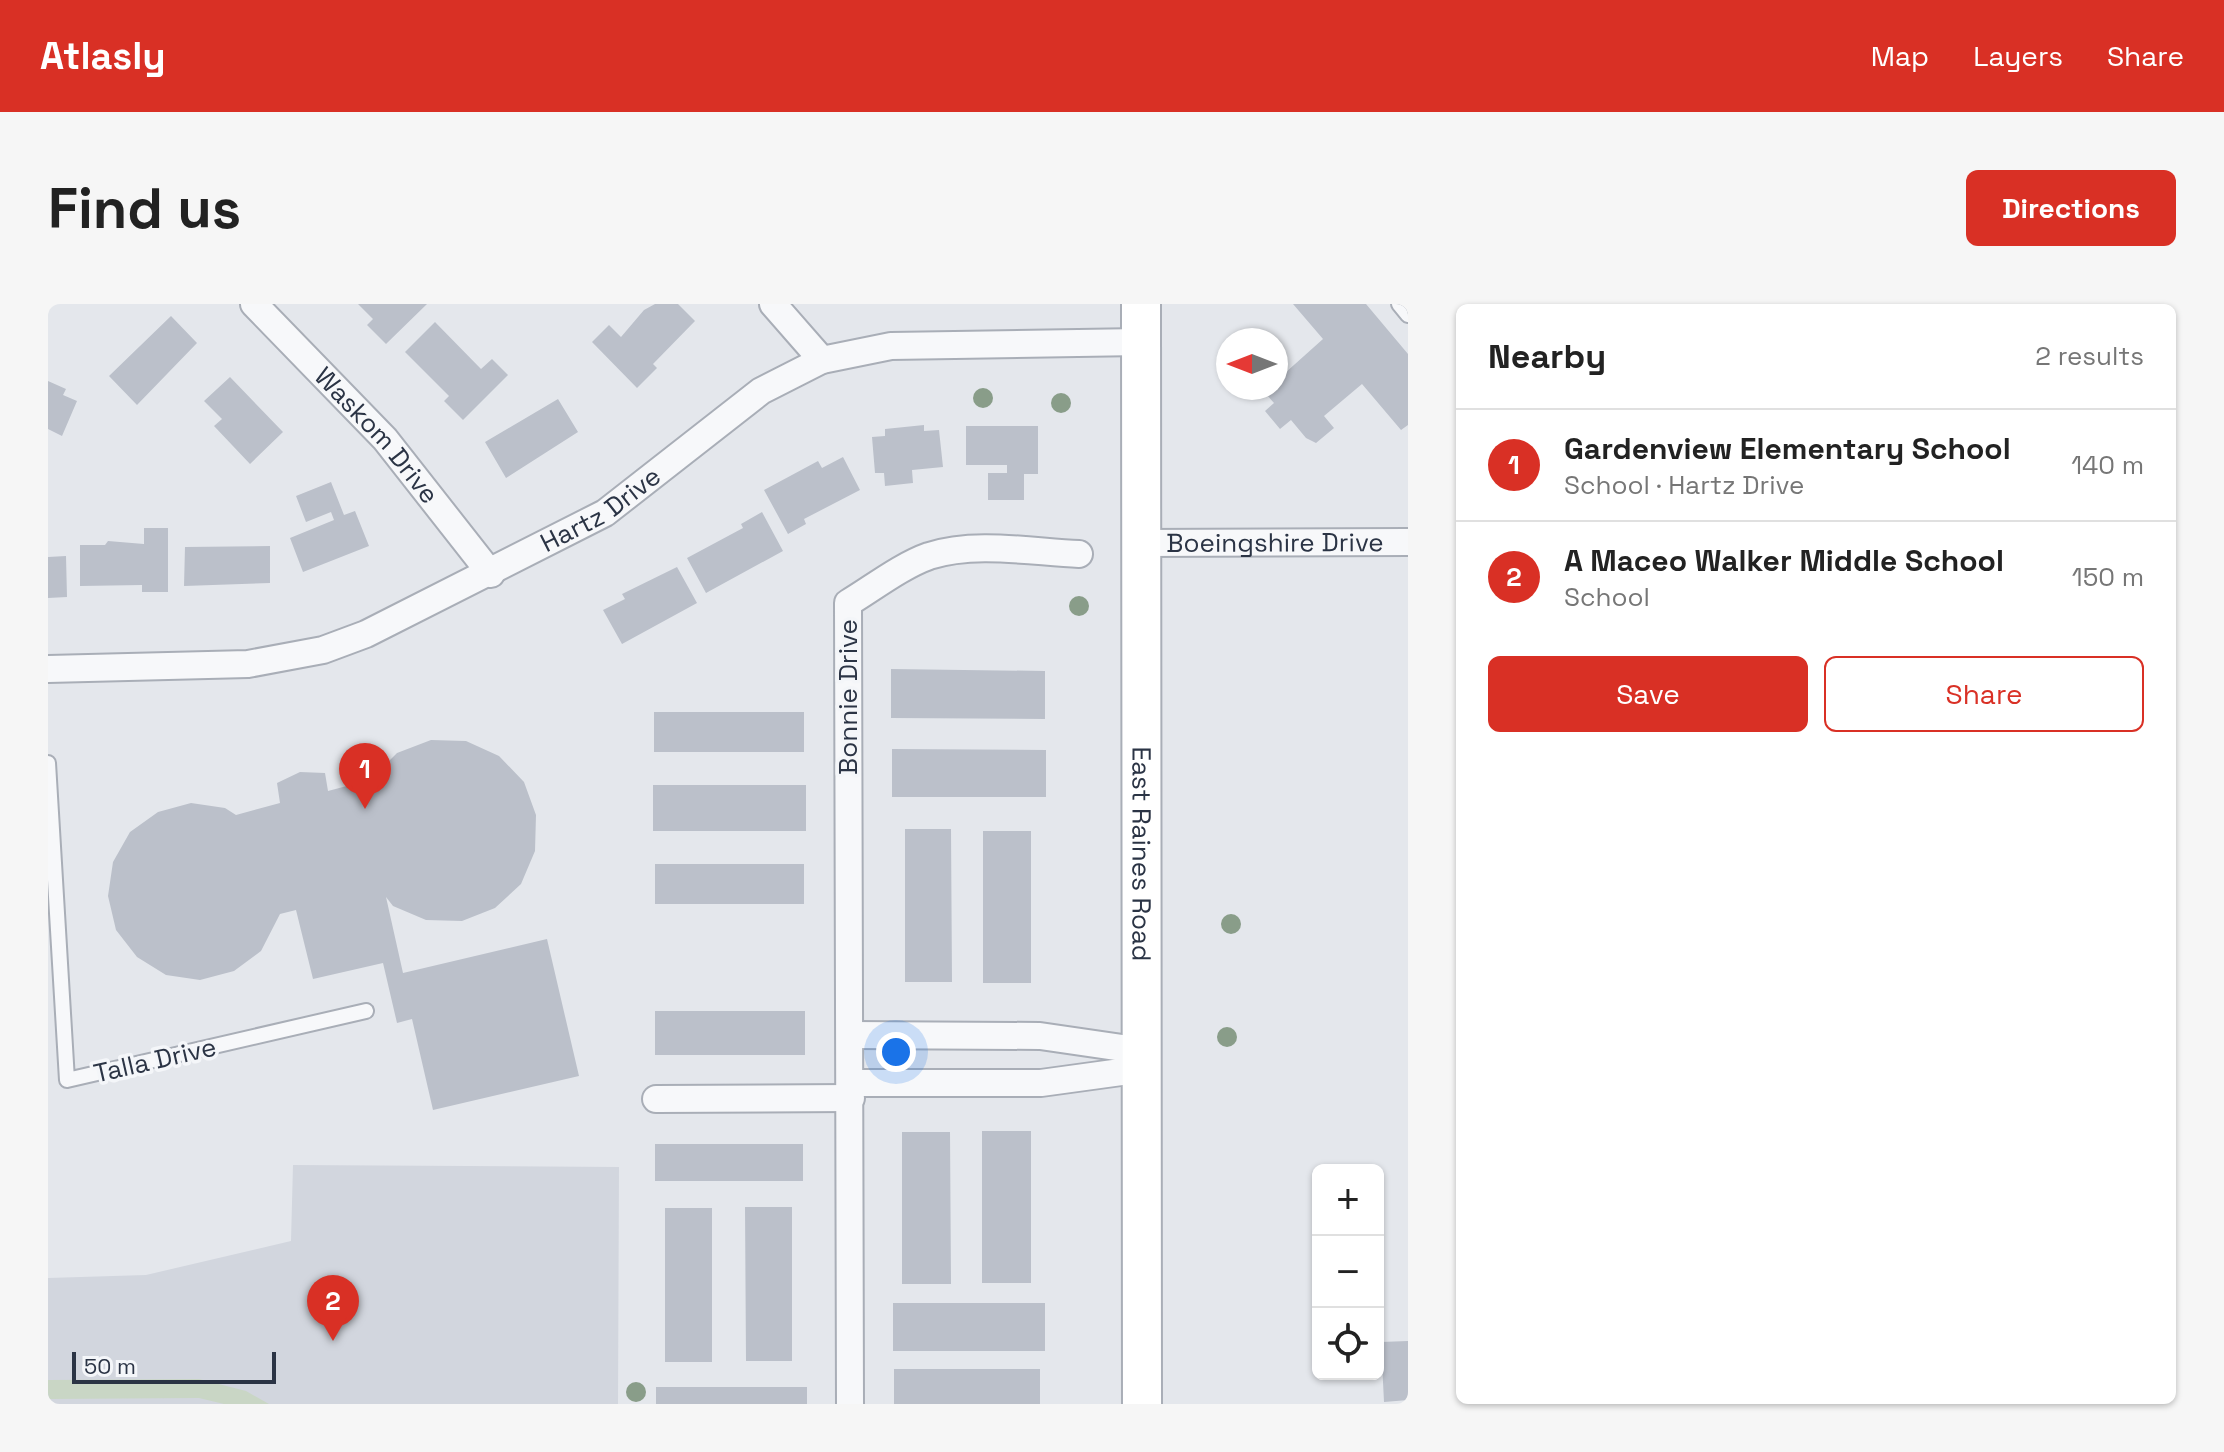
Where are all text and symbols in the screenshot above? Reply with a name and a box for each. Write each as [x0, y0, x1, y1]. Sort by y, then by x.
text: Atlasly [40, 32, 166, 80]
text: Map [1871, 38, 1929, 74]
text: Layers [1973, 38, 2063, 74]
text: Share [2107, 38, 2184, 74]
button: Directions [1966, 170, 2176, 246]
text: Find us [48, 173, 241, 244]
north arrow [1216, 328, 1288, 400]
text: Nearby [1488, 335, 1606, 378]
text: 2 results [2035, 339, 2144, 373]
street label: Waskom Drive [307, 360, 446, 511]
text: Gardenview Elementary School [1564, 429, 2011, 468]
text: 1 [1508, 448, 1520, 482]
text: 140 m [2071, 448, 2144, 482]
street label: Hartz Drive [535, 459, 668, 560]
text: School · Hartz Drive [1564, 468, 1804, 502]
street label: Boeingshire Drive [1166, 525, 1384, 560]
text: A Maceo Walker Middle School [1564, 541, 2004, 580]
text: 2 [1506, 560, 1522, 594]
text: 150 m [2072, 560, 2144, 594]
text: School [1564, 580, 1650, 614]
street label: Bonnie Drive [831, 619, 865, 775]
button: Save [1488, 656, 1808, 732]
button: Share [1824, 656, 2144, 732]
pin: 1 [339, 743, 391, 809]
street label: East Raines Road [1124, 747, 1159, 961]
street label: Talla Drive [90, 1029, 220, 1091]
your location [876, 1032, 916, 1072]
map controls [1312, 1164, 1384, 1380]
button: + [1312, 1164, 1384, 1236]
button: − [1312, 1236, 1384, 1308]
pin: 2 [307, 1275, 359, 1341]
button: locate [1312, 1308, 1384, 1380]
scale bar [72, 1348, 276, 1384]
text: 50 m [84, 1352, 136, 1380]

